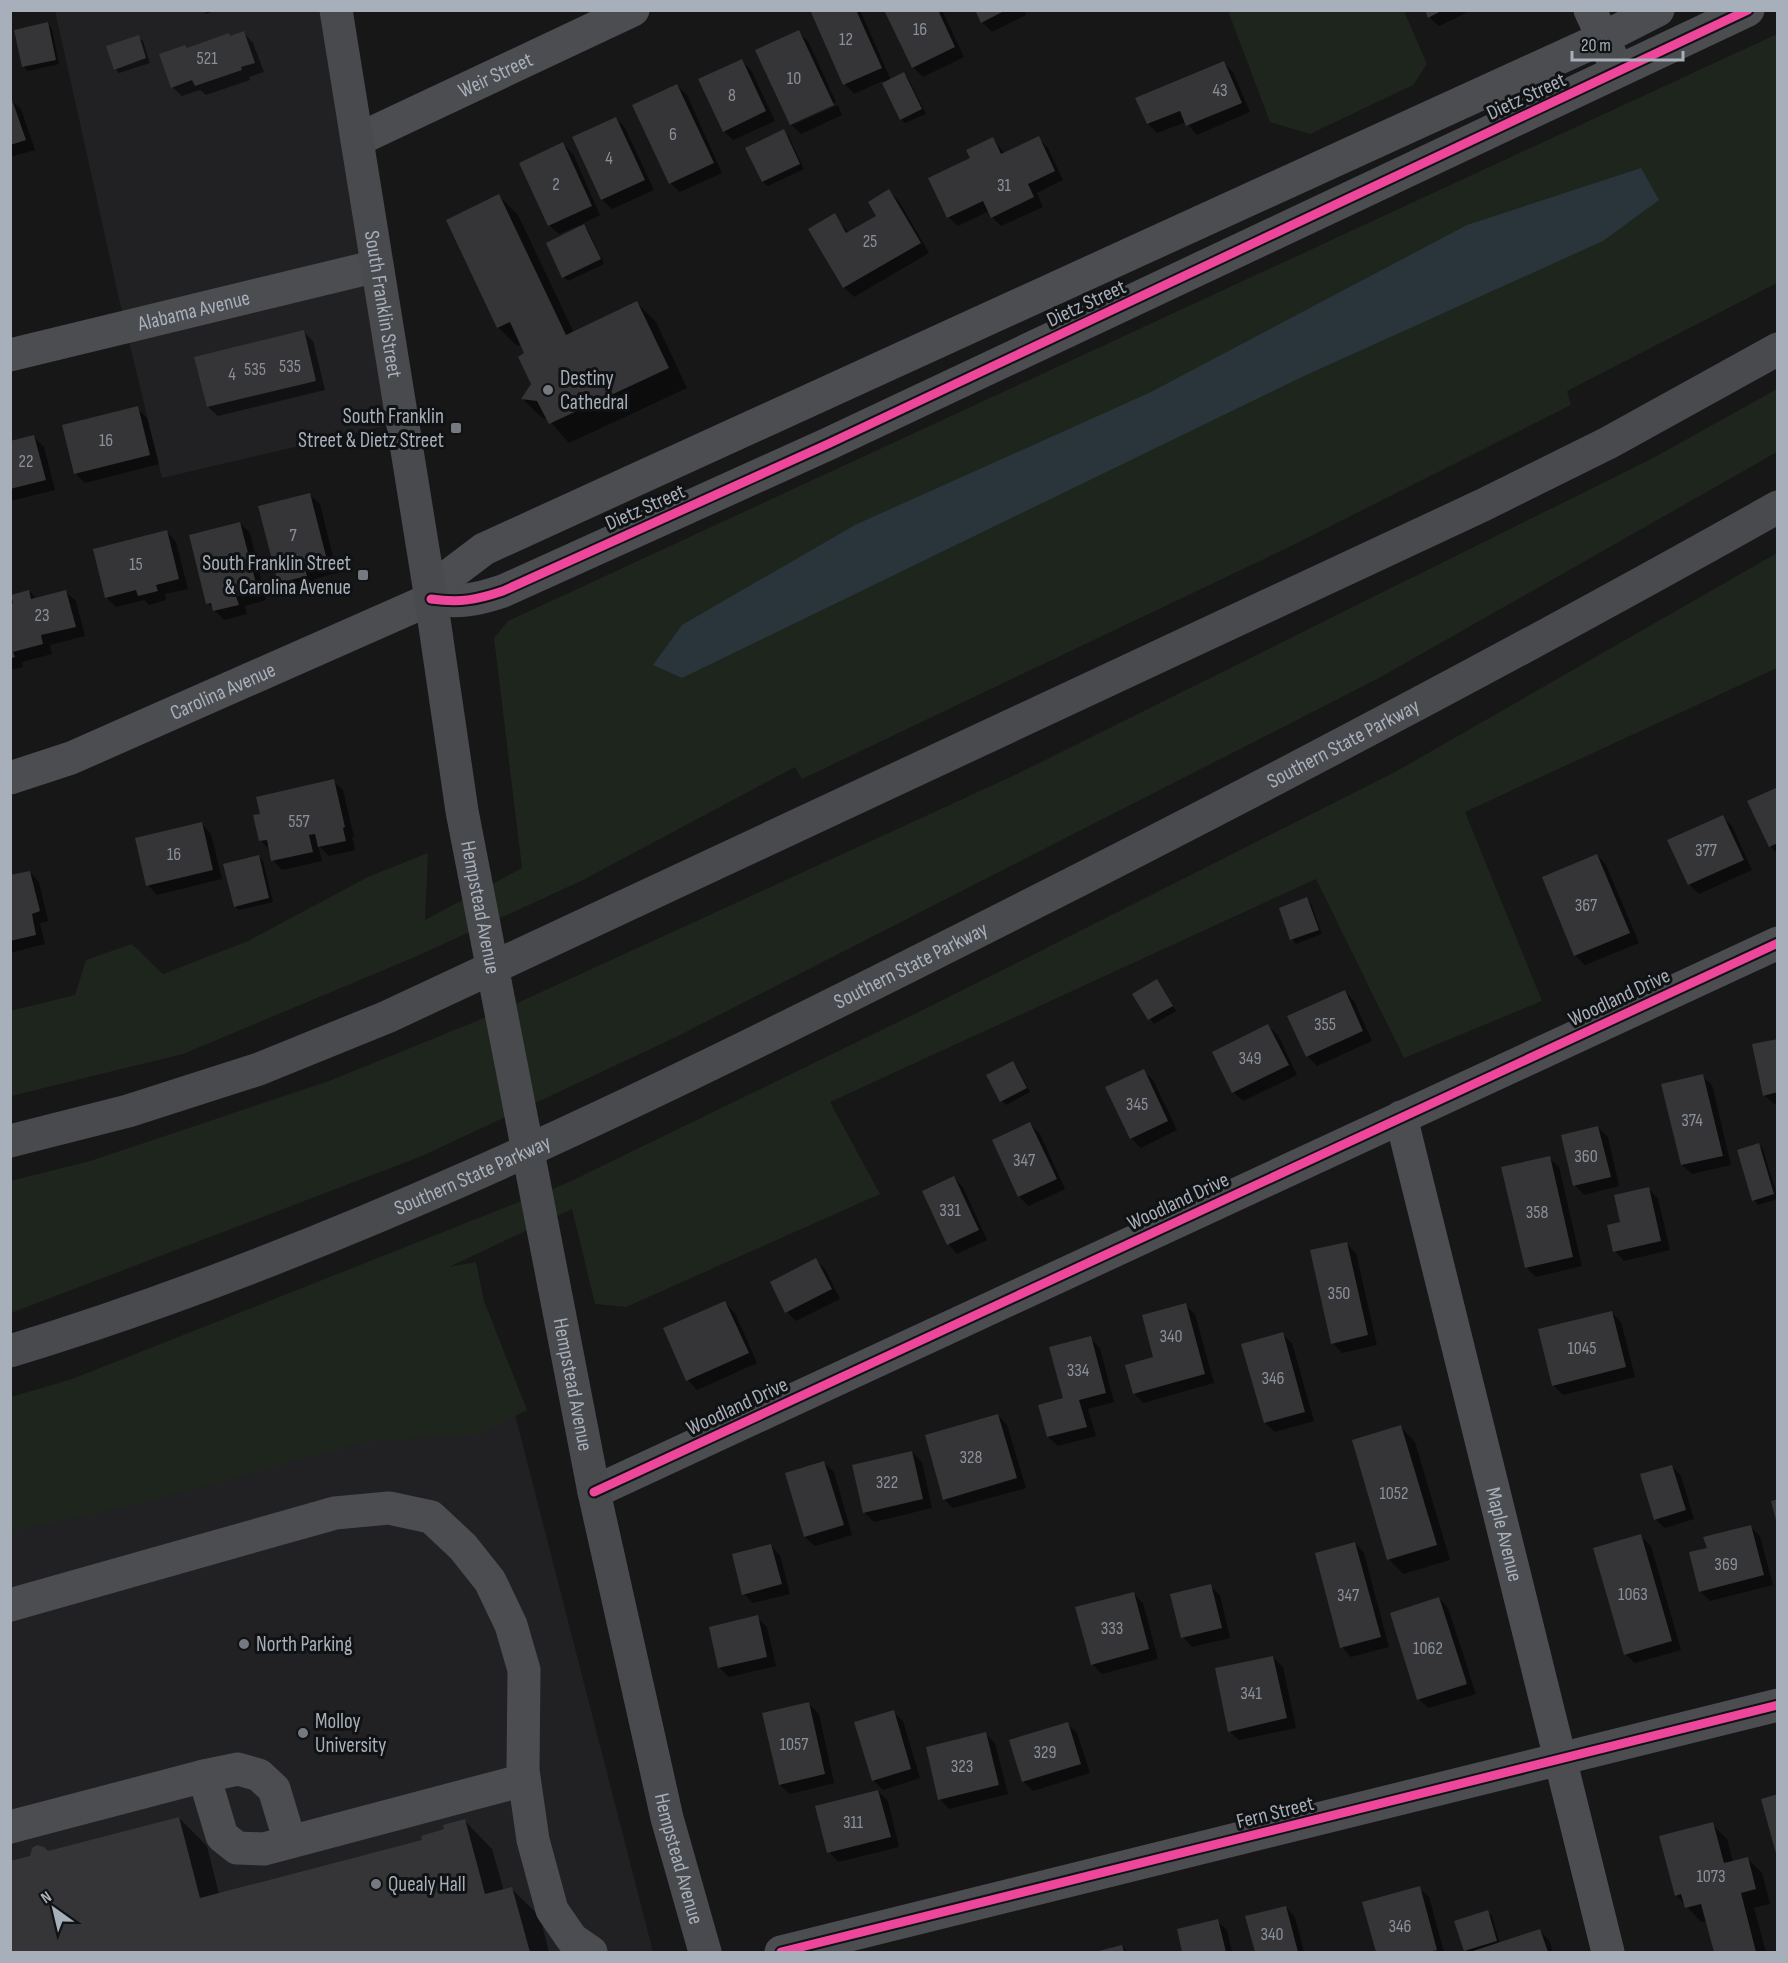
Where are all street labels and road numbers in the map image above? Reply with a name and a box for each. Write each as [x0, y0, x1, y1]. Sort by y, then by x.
street label: Weir Street [454, 47, 537, 103]
street label: Dietz Street [1483, 67, 1570, 126]
street label: South Franklin Street [359, 229, 407, 380]
street label: Dietz Street [1043, 274, 1130, 333]
street label: Alabama Avenue [134, 285, 252, 337]
street label: Dietz Street [602, 479, 689, 536]
street label: Carolina Avenue [166, 657, 279, 726]
street label: Southern State Parkway [1263, 693, 1424, 794]
street label: Hempstead Avenue [455, 839, 505, 976]
street label: Southern State Parkway [830, 917, 992, 1015]
street label: Woodland Drive [1564, 963, 1674, 1032]
street label: Southern State Parkway [390, 1130, 555, 1221]
street label: Woodland Drive [1123, 1167, 1233, 1236]
street label: Hempstead Avenue [548, 1316, 598, 1453]
street label: Woodland Drive [682, 1372, 792, 1441]
street label: Maple Avenue [1480, 1485, 1528, 1584]
street label: Hempstead Avenue [649, 1791, 709, 1927]
street label: Fern Street [1234, 1791, 1316, 1834]

